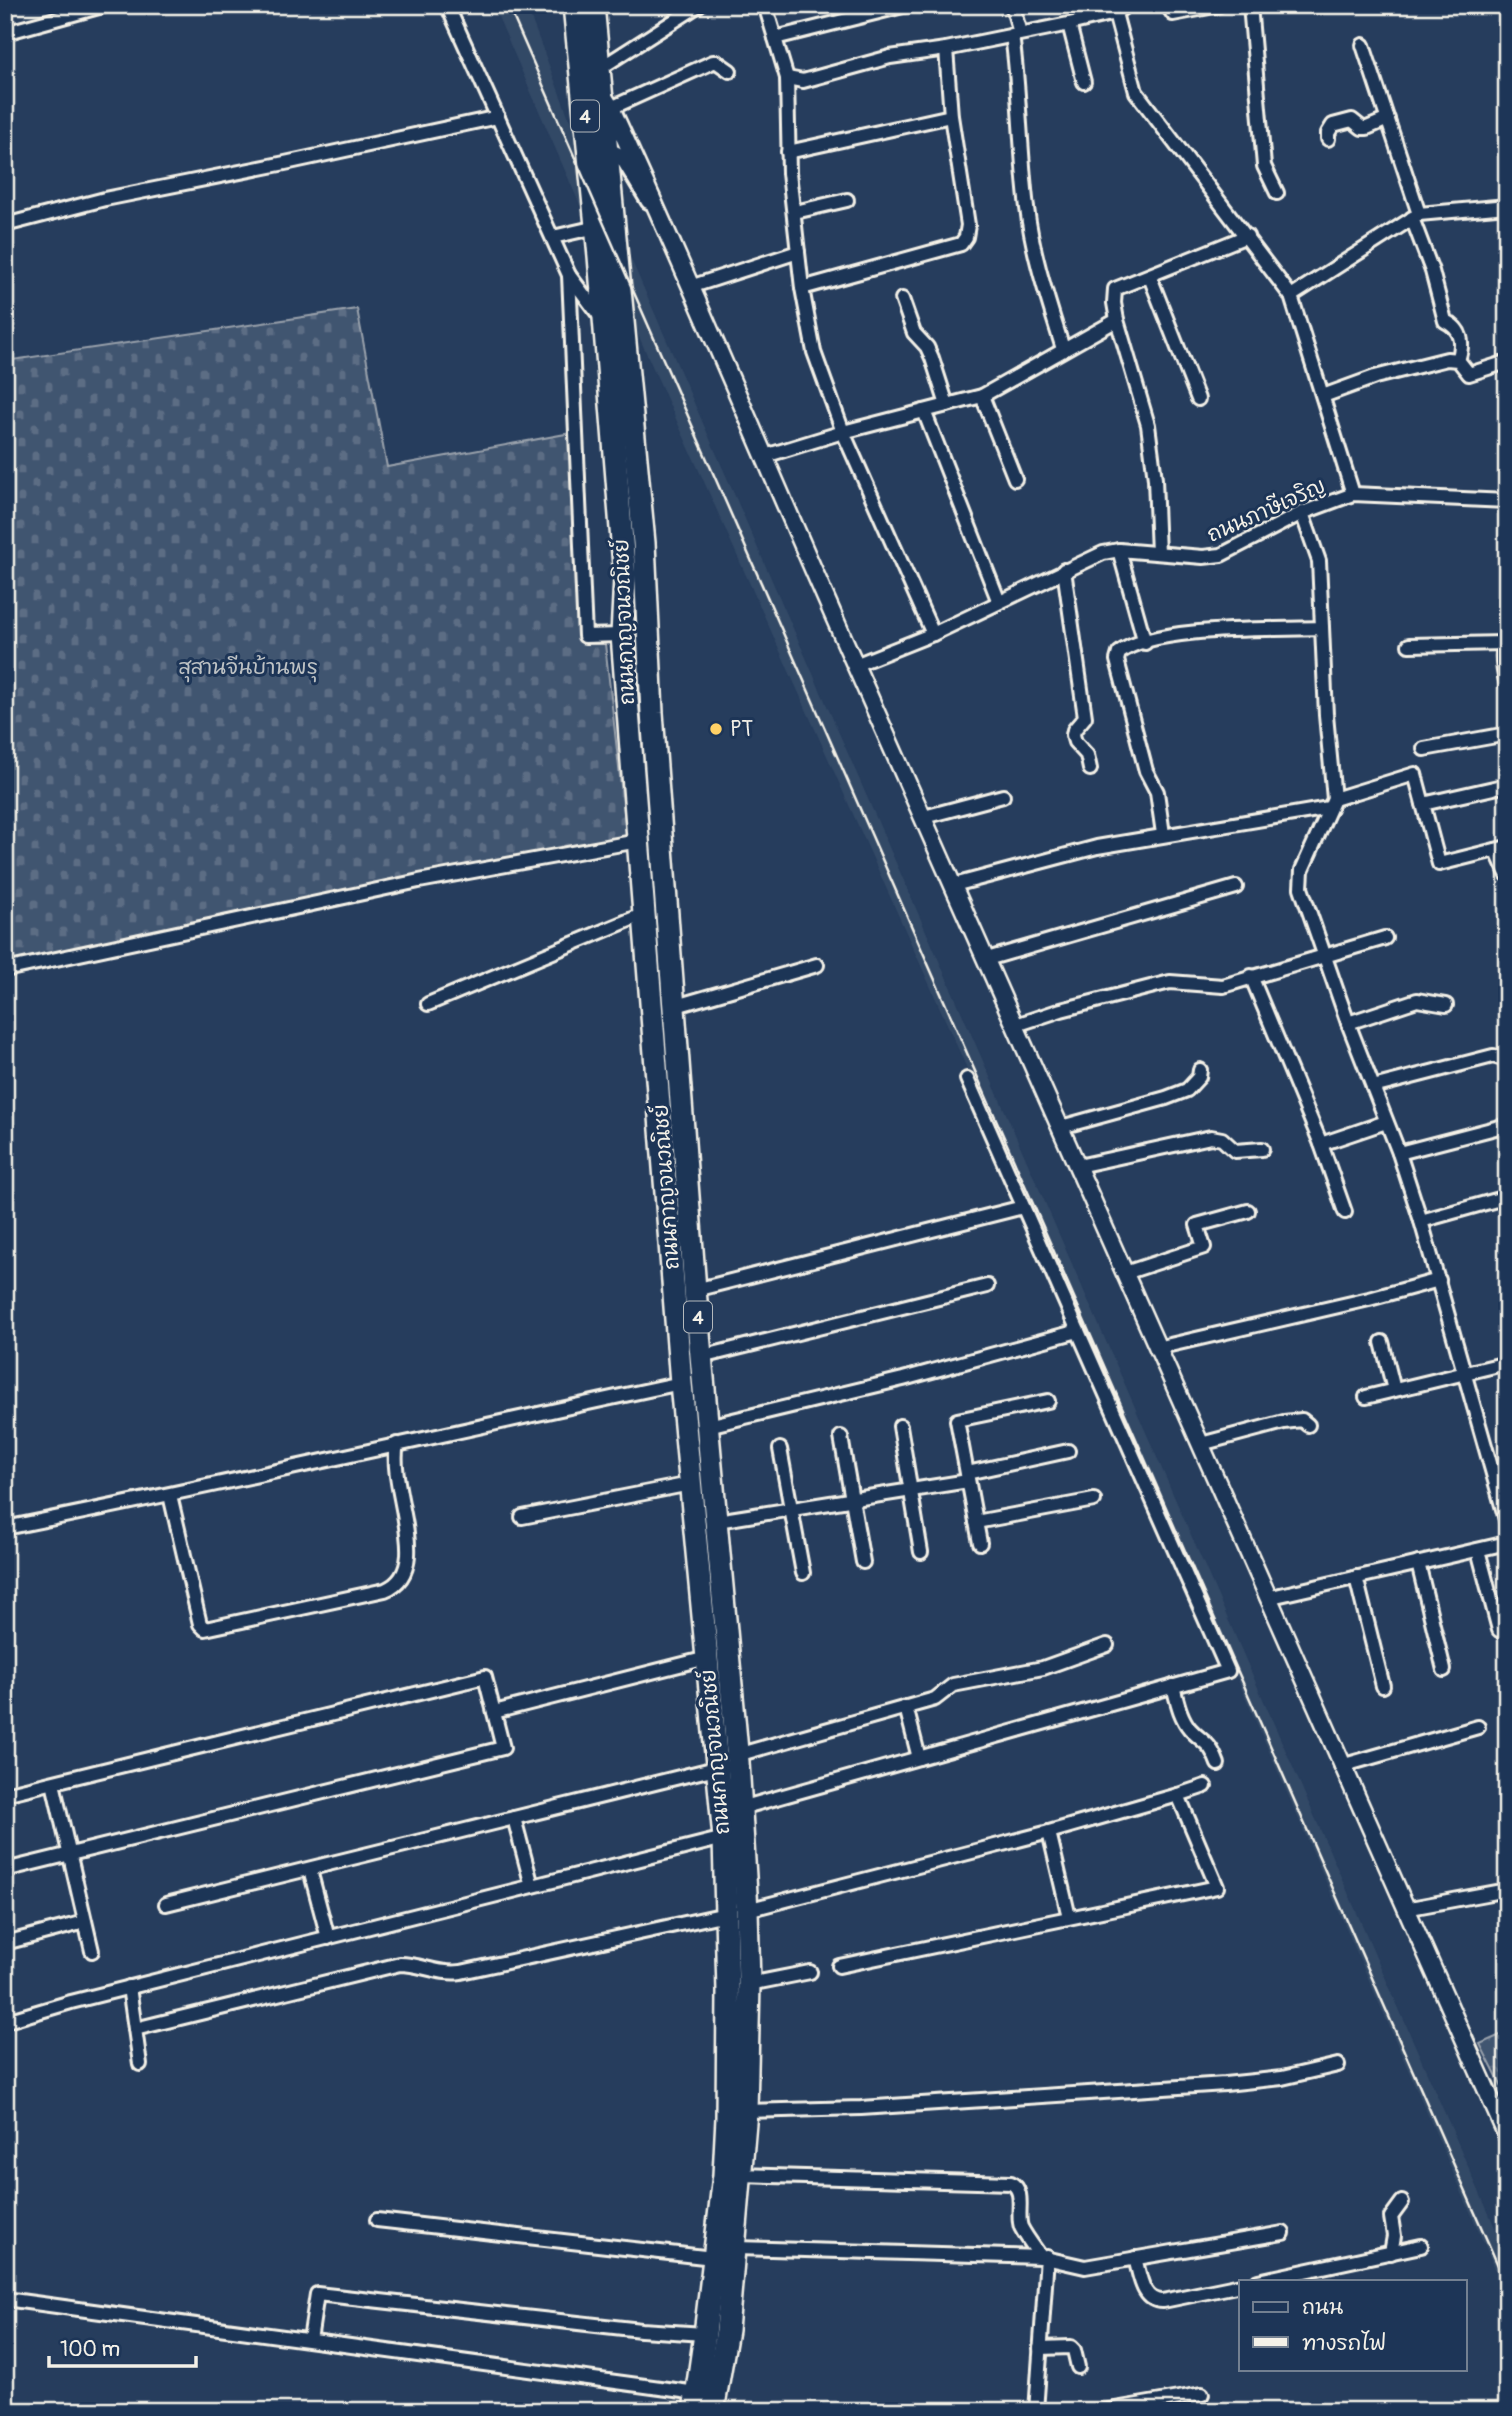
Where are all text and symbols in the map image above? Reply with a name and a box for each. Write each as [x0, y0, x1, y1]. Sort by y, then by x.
road number: 4 [571, 100, 599, 132]
street label: ถนนภาษีเจริญ [1203, 472, 1330, 549]
street label: ถนนกาญจนวณิชย์ [608, 539, 641, 705]
park label: สุสานจีนบ้านพรุ [178, 654, 318, 683]
place label: PT [730, 716, 754, 743]
marker: PT [708, 721, 724, 737]
street label: ถนนกาญจนวณิชย์ [647, 1103, 686, 1271]
road number: 4 [684, 1302, 712, 1332]
street label: ถนนกาญจนวณิชย์ [695, 1668, 736, 1836]
legend [1239, 2280, 1466, 2370]
text: ถนน [1302, 2294, 1343, 2321]
scale bar [49, 2325, 196, 2369]
text: ทางรถไฟ [1302, 2330, 1387, 2357]
text: 100 m [60, 2336, 120, 2363]

